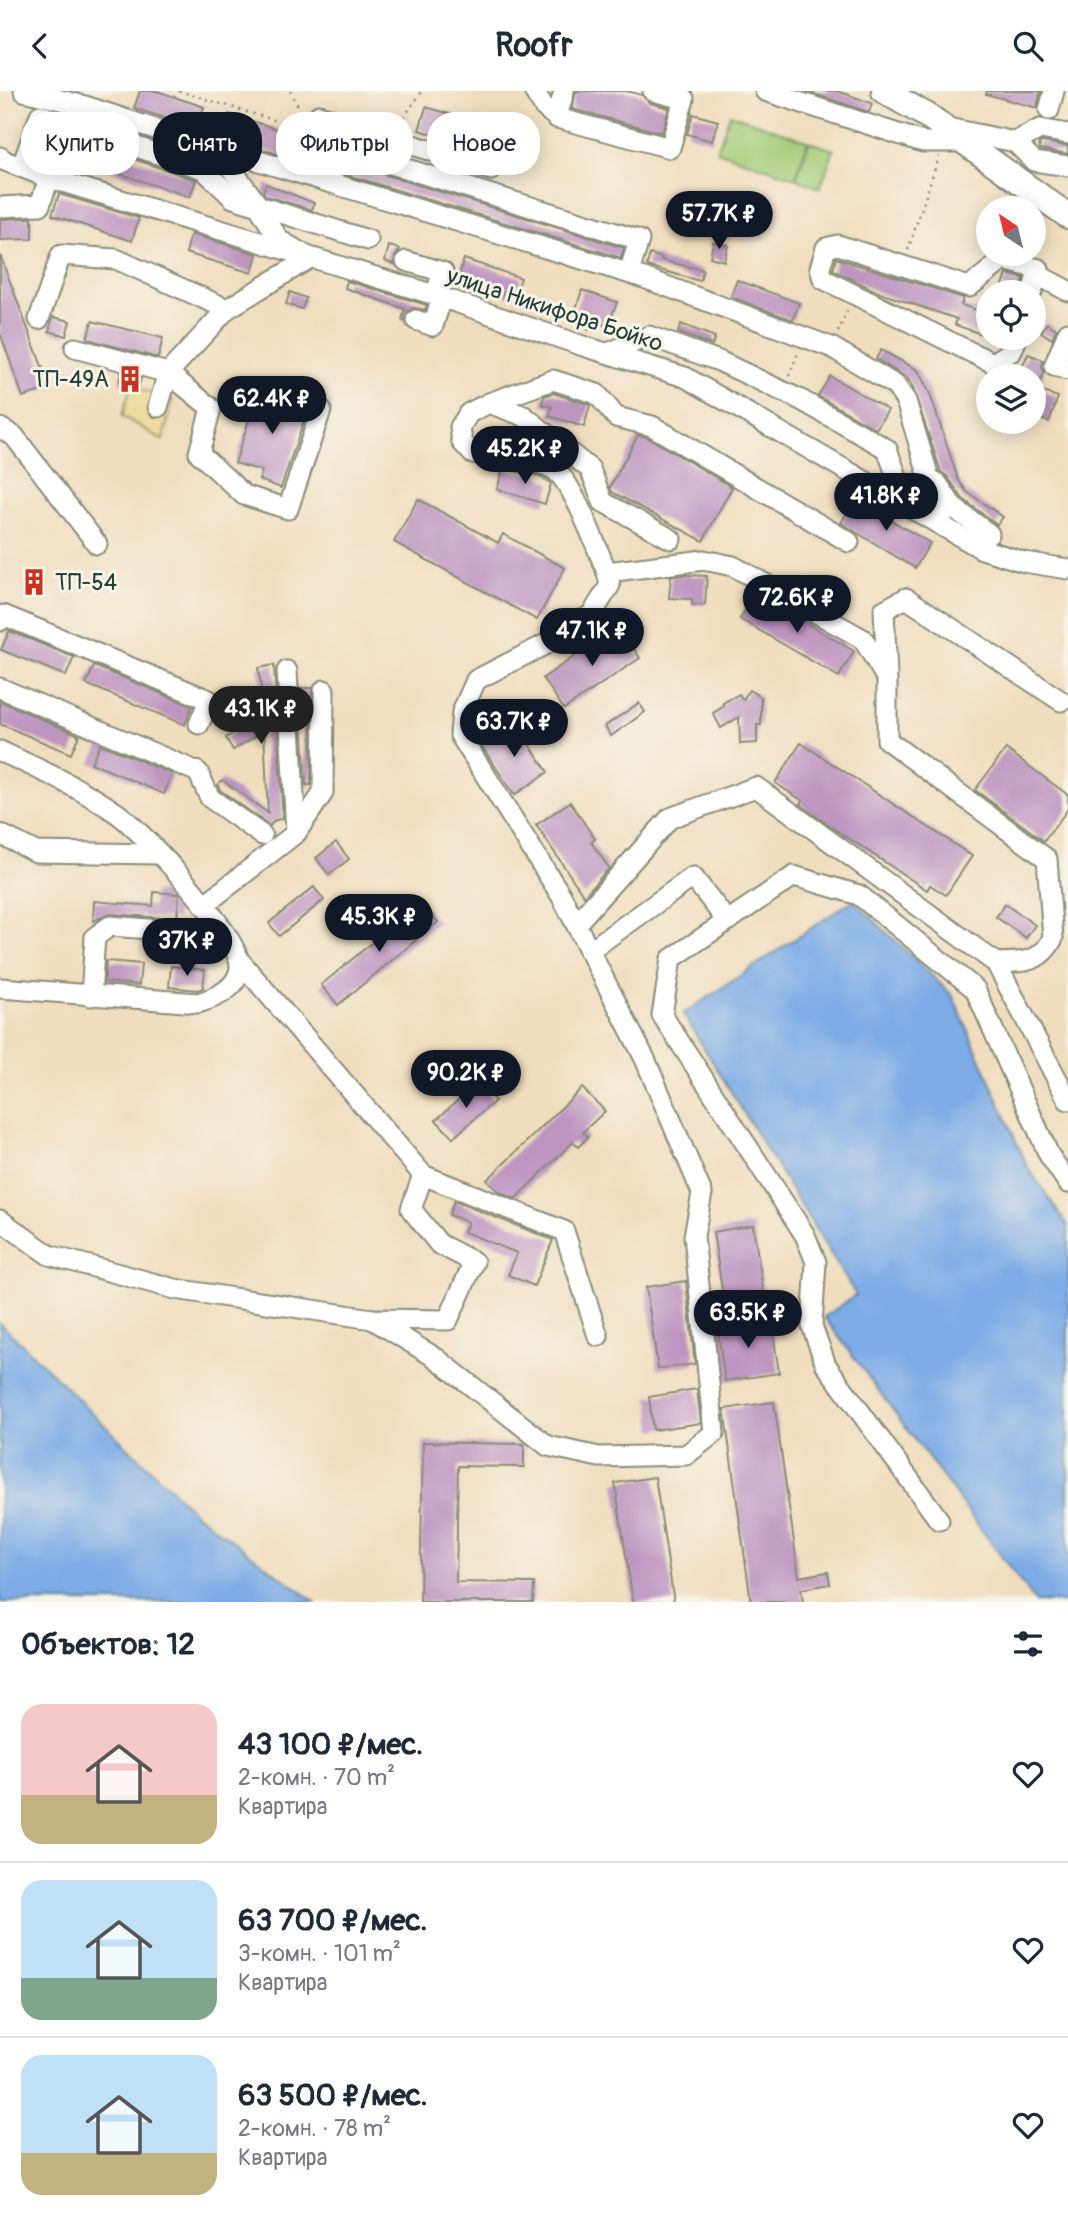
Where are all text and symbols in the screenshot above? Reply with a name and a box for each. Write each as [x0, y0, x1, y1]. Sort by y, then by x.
text: Roofr [495, 26, 573, 66]
icon: back [21, 27, 59, 65]
icon: search [1009, 27, 1047, 65]
chip: Купить [21, 112, 139, 175]
chip: Снять [153, 112, 262, 175]
chip: Фильтры [276, 112, 413, 175]
chip: Новое [427, 112, 540, 175]
pin: 57.7K ₽ [654, 191, 784, 251]
north arrow [976, 196, 1046, 266]
map controls [976, 196, 1046, 434]
text: 57.7K ₽ [682, 199, 756, 228]
street label: улица Никифора Бойко [442, 261, 667, 358]
button: locate [976, 280, 1046, 350]
building icon: ТП-49А [115, 364, 145, 394]
button: layers [976, 364, 1046, 434]
place label: ТП-49А [33, 365, 109, 394]
pin: 62.4K ₽ [207, 377, 337, 436]
text: 62.4K ₽ [233, 384, 311, 413]
pin: 45.2K ₽ [460, 427, 590, 486]
text: 45.2K ₽ [487, 434, 563, 463]
pin: 41.8K ₽ [821, 473, 951, 533]
text: 41.8K ₽ [850, 481, 922, 510]
building icon: ТП-54 [19, 567, 49, 597]
place label: ТП-54 [55, 568, 117, 597]
pin: 72.6K ₽ [732, 575, 862, 635]
text: 72.6K ₽ [759, 583, 835, 612]
pin: 47.1K ₽ [527, 609, 657, 668]
text: 47.1K ₽ [556, 616, 628, 645]
pin: 43.1K ₽ [196, 687, 326, 746]
text: 43.1K ₽ [225, 694, 297, 723]
pin: 63.7K ₽ [449, 699, 579, 759]
text: 63.7K ₽ [476, 707, 552, 736]
pin: 45.3K ₽ [314, 895, 444, 954]
text: 45.3K ₽ [341, 902, 417, 931]
pin: 37K ₽ [138, 919, 236, 978]
text: 37K ₽ [158, 926, 216, 955]
pin: 90.2K ₽ [401, 1051, 531, 1110]
text: 90.2K ₽ [427, 1058, 505, 1087]
pin: 63.5K ₽ [683, 1291, 813, 1350]
text: 63.5K ₽ [710, 1298, 786, 1327]
icon: filters [1009, 1625, 1047, 1663]
text: Объектов: 12 [21, 1626, 195, 1663]
text: 43 100 ₽/мес. [238, 1726, 423, 1763]
icon: home [77, 1732, 161, 1816]
icon: heart [1009, 1755, 1047, 1793]
text: 2-комн. · 70 m² [238, 1763, 395, 1792]
text: Квартира [238, 1792, 327, 1821]
text: 63 700 ₽/мес. [238, 1902, 427, 1939]
icon: home [77, 1908, 161, 1992]
icon: heart [1009, 1931, 1047, 1969]
text: 3-комн. · 101 m² [238, 1939, 401, 1968]
text: Квартира [238, 1968, 327, 1997]
text: 63 500 ₽/мес. [238, 2077, 428, 2114]
icon: home [77, 2083, 161, 2167]
icon: heart [1009, 2106, 1047, 2144]
text: 2-комн. · 78 m² [238, 2114, 391, 2143]
text: Квартира [238, 2143, 327, 2172]

